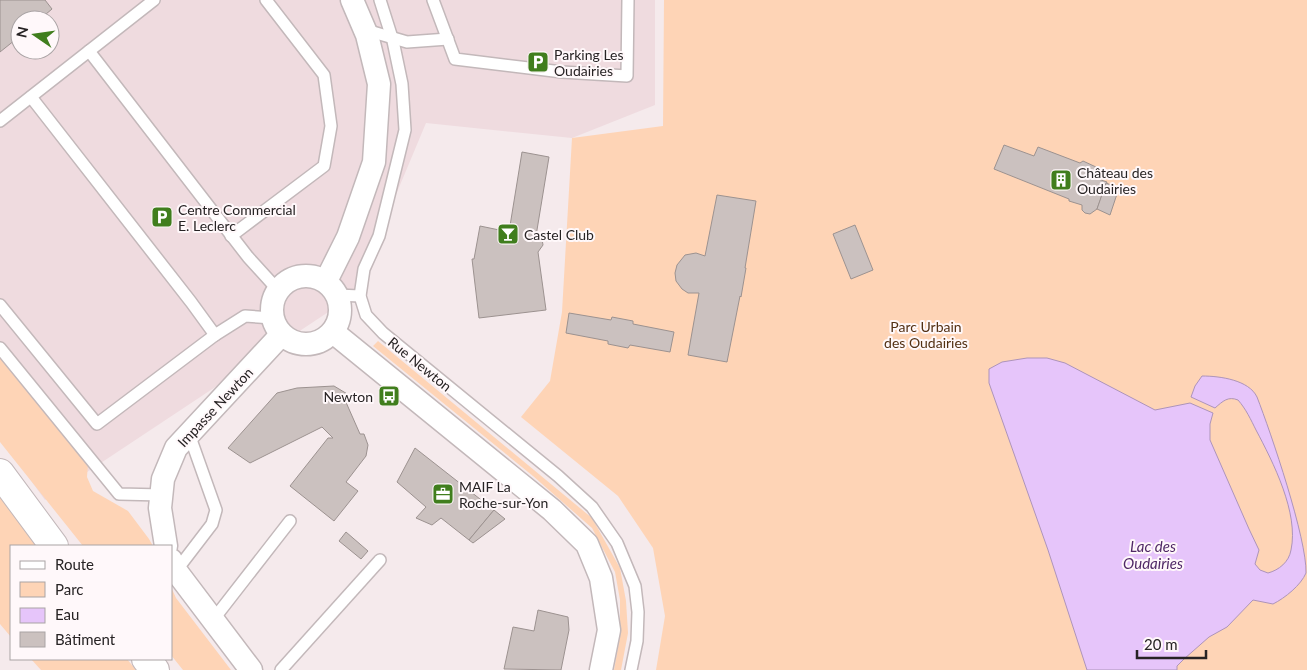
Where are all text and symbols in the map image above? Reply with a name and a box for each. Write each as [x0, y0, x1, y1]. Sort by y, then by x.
north arrow [10, 10, 60, 60]
text: N [12, 25, 31, 39]
place label: Parking Les Oudairies [554, 46, 624, 79]
parking icon: Parking Les Oudairies [526, 50, 550, 74]
place label: Château des Oudairies [1077, 164, 1153, 197]
building icon: Château des Oudairies [1049, 168, 1073, 192]
place label: Centre Commercial E. Leclerc [178, 201, 296, 234]
parking icon: Centre Commercial E. Leclerc [150, 205, 174, 229]
bar icon: Castel Club [496, 222, 520, 246]
place label: Castel Club [524, 226, 594, 243]
park label: Parc Urbain des Oudairies [884, 318, 968, 351]
street label: Rue Newton [385, 333, 455, 395]
street label: Impasse Newton [174, 364, 256, 450]
bus stop icon: Newton [377, 384, 401, 408]
place label: Newton [323, 388, 373, 405]
place label: MAIF La Roche-sur-Yon [459, 478, 548, 511]
office icon: MAIF La Roche-sur-Yon [431, 482, 455, 506]
water label: Lac des Oudairies [1123, 537, 1183, 572]
legend [10, 545, 172, 660]
text: Route [55, 555, 94, 573]
text: Parc [55, 580, 84, 598]
text: Eau [55, 605, 79, 623]
scale bar [1137, 628, 1206, 660]
text: Bâtiment [55, 630, 116, 648]
text: 20 m [1144, 635, 1178, 653]

